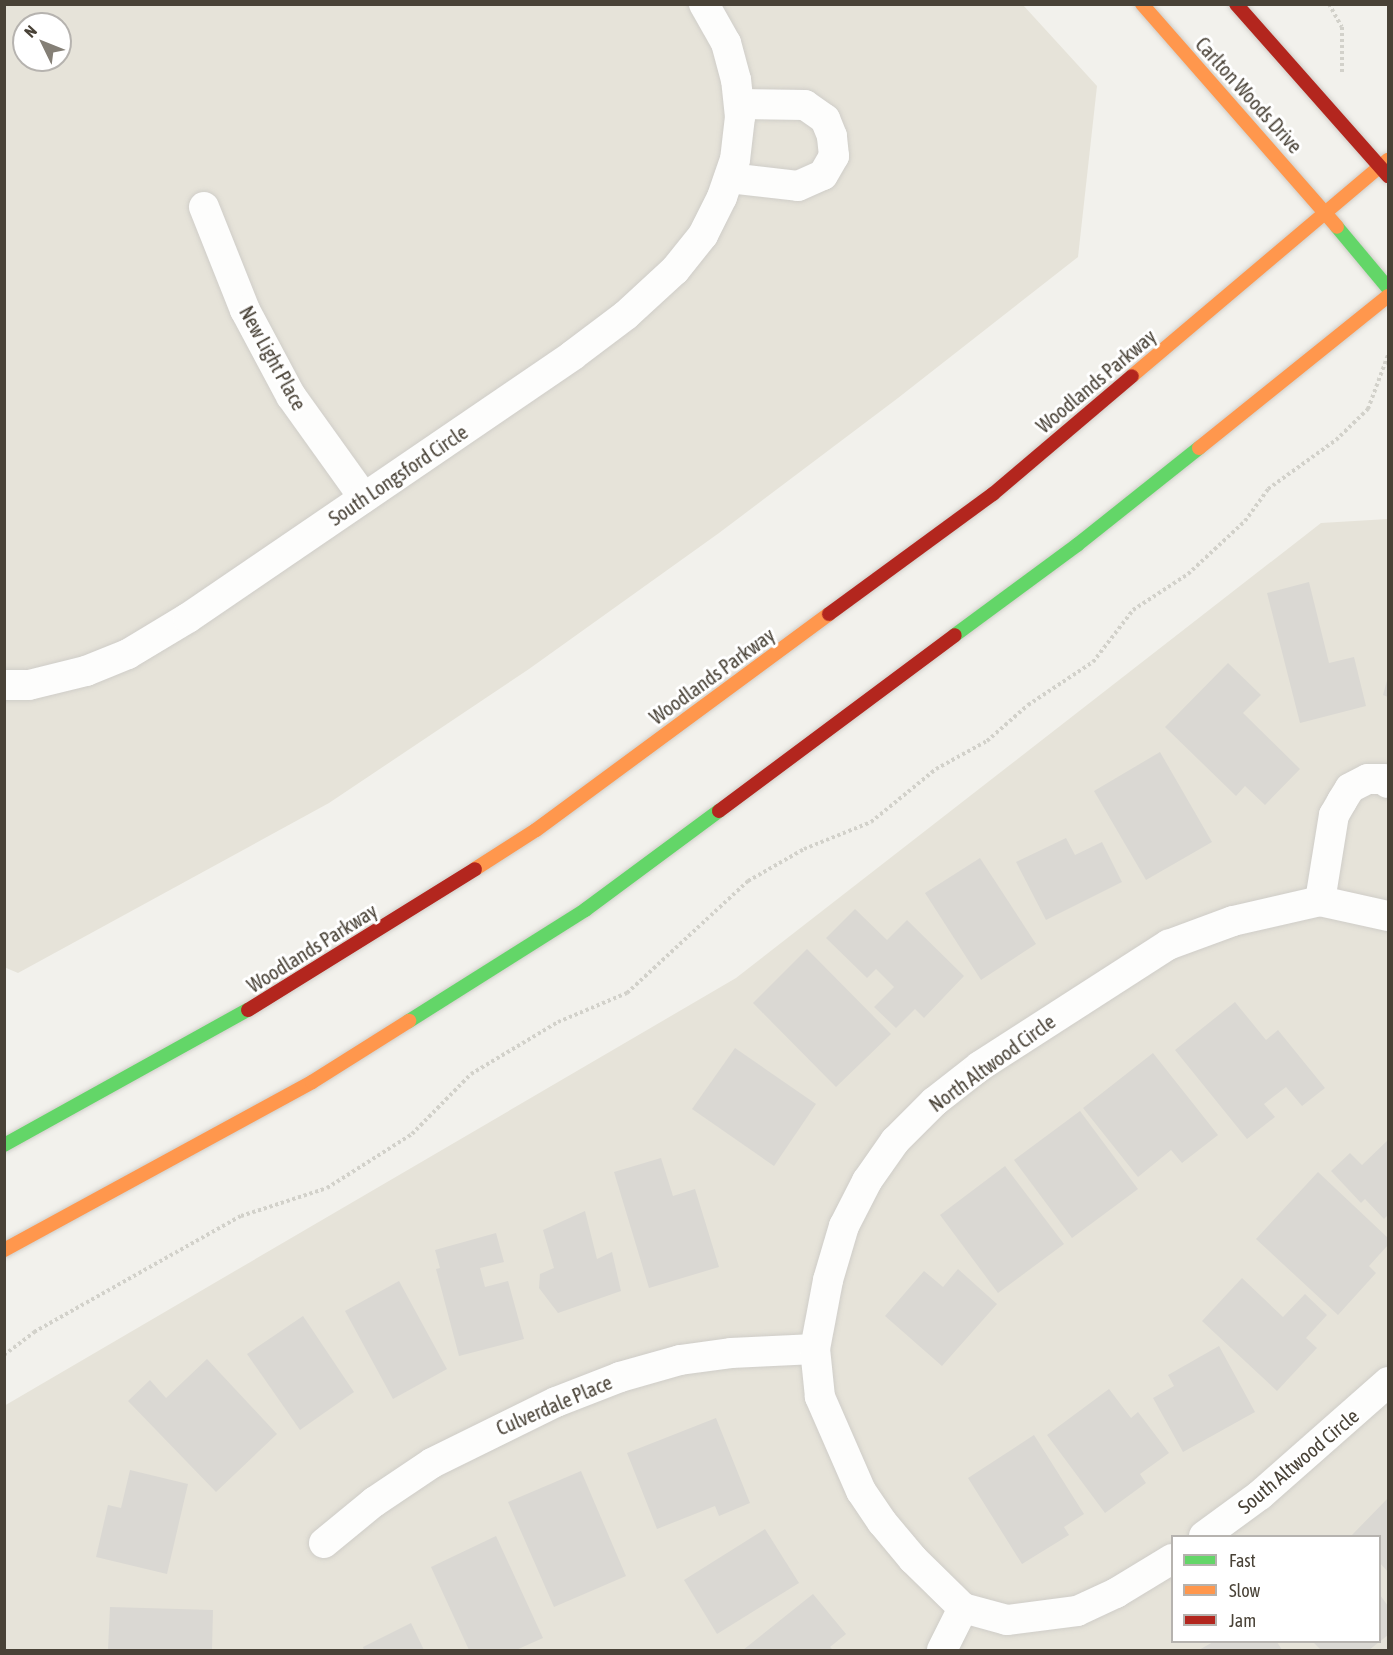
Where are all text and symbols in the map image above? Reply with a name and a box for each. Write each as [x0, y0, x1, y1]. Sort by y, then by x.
north arrow [12, 12, 72, 72]
text: N [20, 21, 40, 41]
street label: Carlton Woods Drive [1191, 32, 1307, 158]
street label: New Light Place [235, 302, 311, 414]
street label: Woodlands Parkway [1031, 324, 1161, 438]
street label: South Longsford Circle [324, 420, 472, 530]
street label: Woodlands Parkway [645, 623, 779, 729]
street label: Woodlands Parkway [243, 898, 381, 998]
street label: North Altwood Circle [924, 1009, 1060, 1117]
street label: Culverdale Place [493, 1370, 615, 1440]
street label: South Altwood Circle [1233, 1403, 1363, 1519]
legend [1171, 1535, 1381, 1643]
text: Fast [1229, 1550, 1256, 1571]
text: Slow [1229, 1580, 1260, 1601]
text: Jam [1229, 1610, 1256, 1631]

